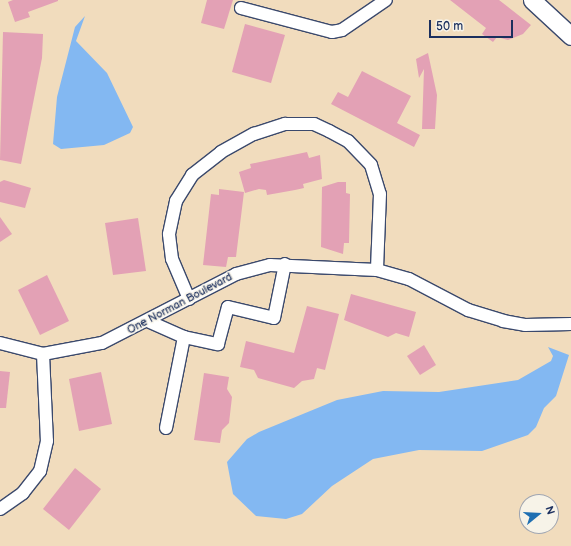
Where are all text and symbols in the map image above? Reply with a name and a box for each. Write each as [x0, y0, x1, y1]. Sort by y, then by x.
scale bar [431, 12, 515, 38]
text: 50 m [436, 19, 463, 34]
street label: One Norman Boulevard [125, 271, 235, 337]
north arrow [519, 494, 559, 534]
text: N [542, 504, 557, 516]

